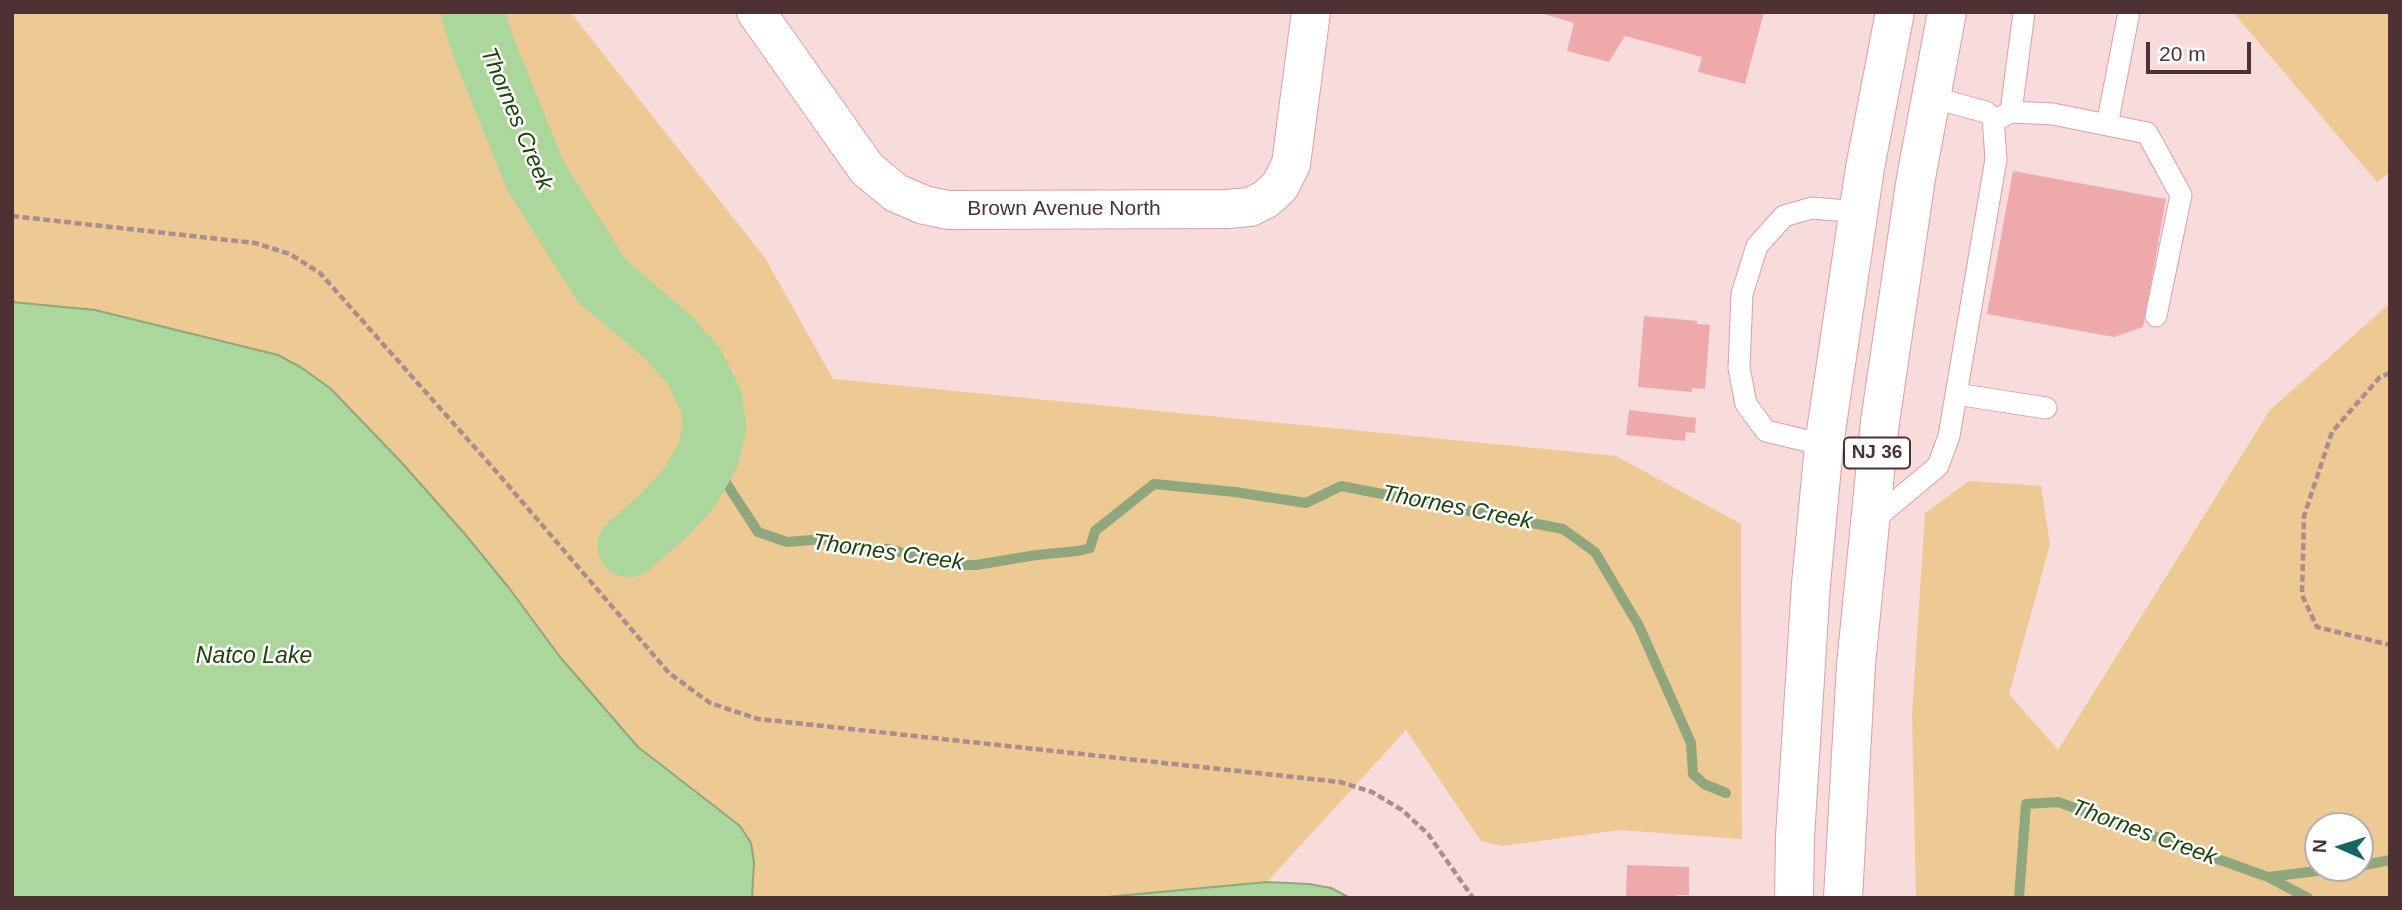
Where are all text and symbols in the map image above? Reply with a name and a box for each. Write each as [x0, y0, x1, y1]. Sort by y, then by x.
scale bar [2150, 28, 2255, 72]
text: 20 m [2159, 42, 2206, 65]
water label: Thornes Creek [474, 44, 558, 194]
street label: Brown Avenue North [967, 196, 1161, 222]
road number: NJ 36 [1844, 437, 1910, 468]
water label: Thornes Creek [1380, 480, 1534, 536]
water label: Thornes Creek [811, 529, 965, 577]
water label: Natco Lake [196, 643, 312, 671]
water label: Thornes Creek [2068, 794, 2220, 872]
north arrow [2304, 812, 2374, 882]
text: N [2309, 839, 2330, 853]

